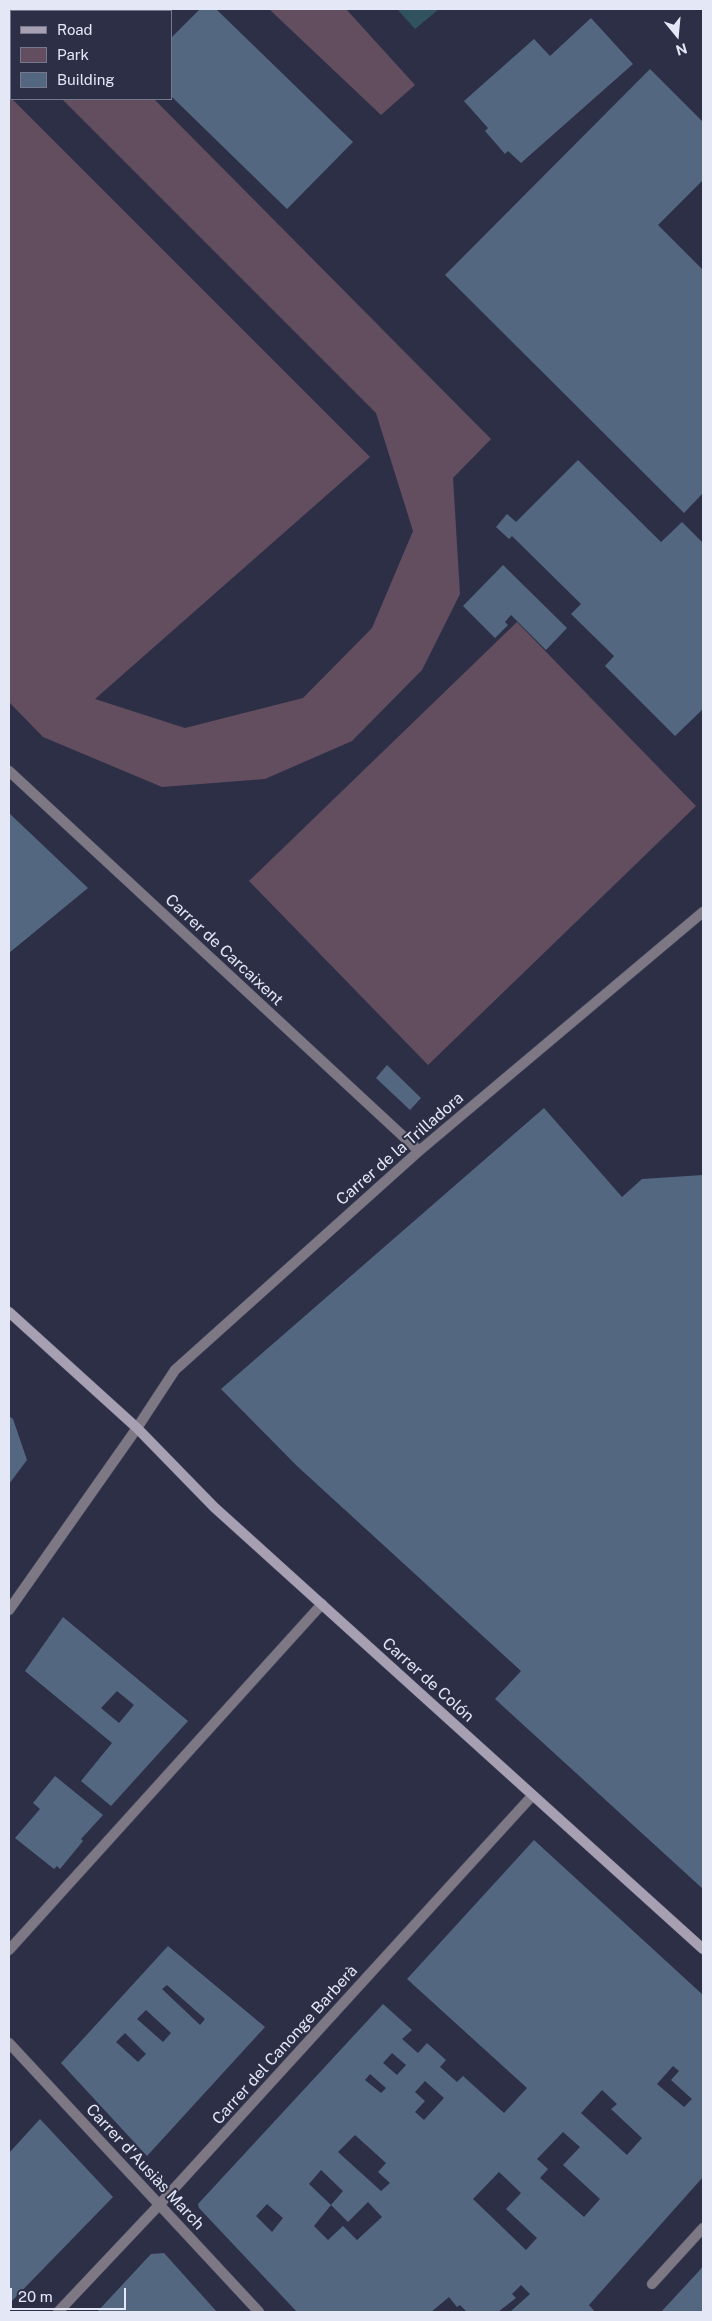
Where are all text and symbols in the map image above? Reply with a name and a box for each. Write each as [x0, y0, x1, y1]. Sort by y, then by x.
legend [10, 10, 172, 100]
north arrow [652, 10, 702, 60]
text: Road [57, 21, 93, 38]
text: N [674, 40, 689, 59]
text: Park [57, 46, 89, 63]
text: Building [57, 71, 115, 88]
street label: Carrer de Carcaixent [161, 890, 287, 1010]
street label: Carrer de la Trilladora [332, 1089, 468, 1209]
street label: Carrer de Colón [378, 1634, 478, 1726]
street label: Carrer del Canonge Barberà [208, 1961, 362, 2129]
street label: Carrer d'Ausiàs March [82, 2100, 208, 2234]
scale bar [12, 2278, 129, 2310]
text: 20 m [18, 2288, 53, 2305]

